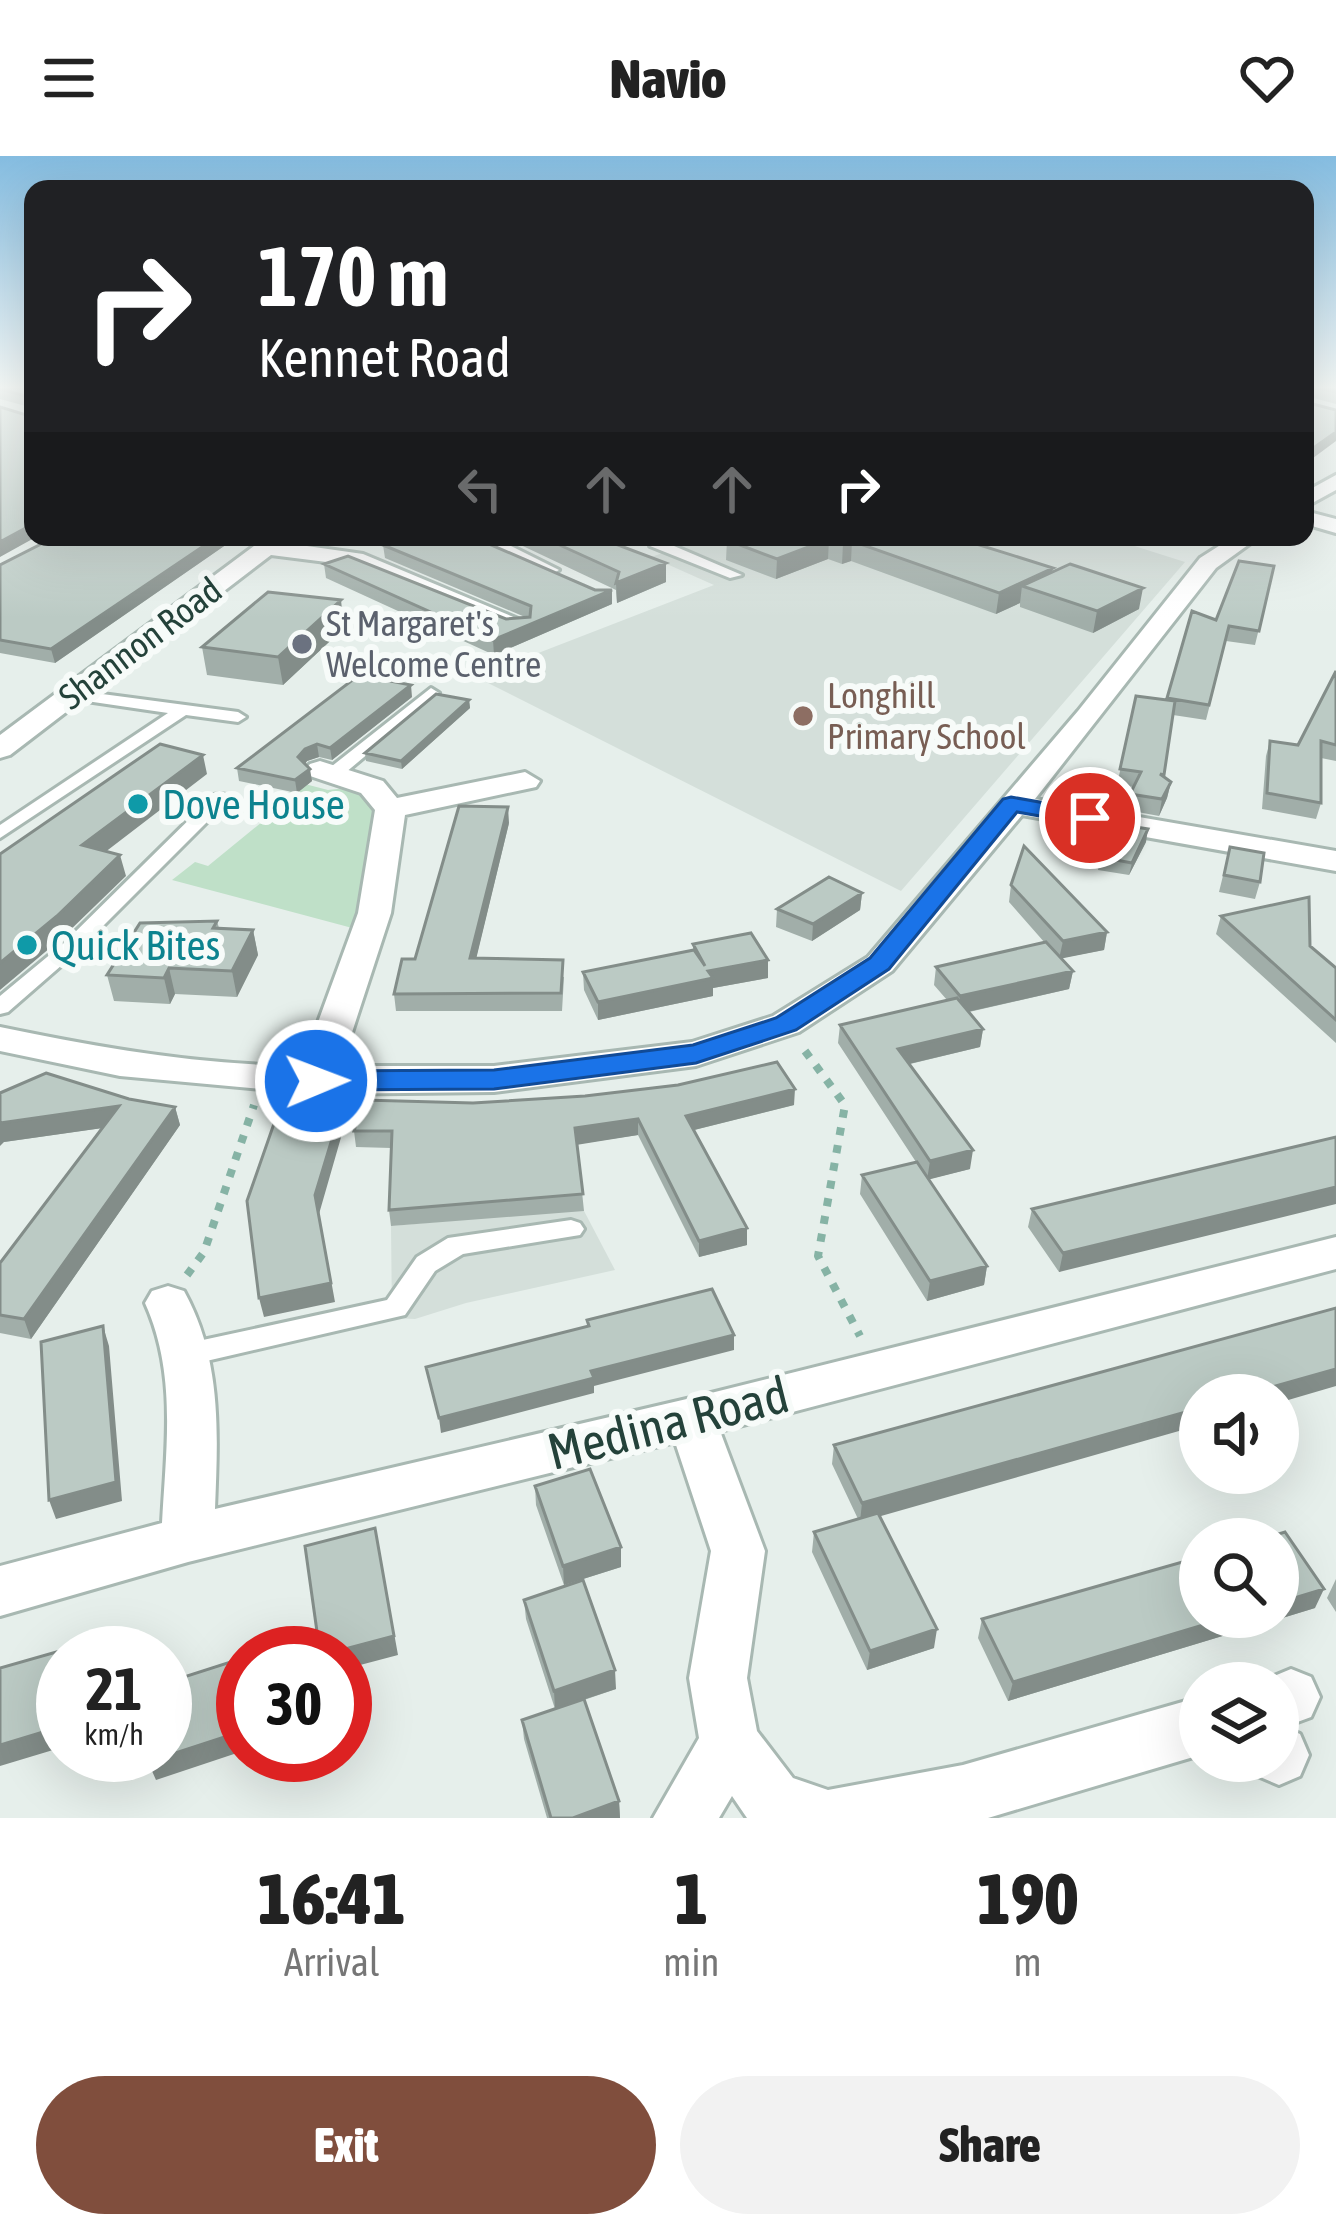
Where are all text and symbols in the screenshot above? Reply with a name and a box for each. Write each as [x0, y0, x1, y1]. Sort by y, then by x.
icon: menu [36, 45, 102, 111]
icon: heart [1234, 45, 1300, 111]
text: Navio [609, 48, 727, 109]
icon: right [60, 228, 216, 384]
text: 170 m [258, 228, 448, 324]
text: Kennet Road [258, 327, 511, 388]
icon: left [447, 456, 513, 522]
icon: ahead [573, 456, 639, 522]
icon: ahead [699, 456, 765, 522]
icon: right [825, 456, 891, 522]
street label: Shannon Road [51, 568, 229, 718]
place label: St Margaret's Welcome Centre [326, 602, 541, 685]
marker: St Margaret's Welcome Centre [289, 631, 315, 657]
place label: Longhill Primary School [827, 674, 1026, 757]
marker: Longhill Primary School [790, 703, 816, 729]
pin [1039, 767, 1141, 869]
place label: Dove House [162, 780, 345, 828]
icon: arrive [1057, 785, 1123, 851]
marker: Dove House [125, 791, 151, 817]
place label: Quick Bites [51, 921, 220, 969]
marker: Quick Bites [14, 932, 40, 958]
position arrow [253, 1018, 379, 1144]
street label: Medina Road [542, 1364, 794, 1481]
map controls [1179, 1374, 1299, 1782]
button: sound [1179, 1374, 1299, 1494]
button: search [1179, 1518, 1299, 1638]
speed limit sign: 30 [216, 1626, 372, 1782]
text: 21 [86, 1654, 142, 1723]
button: layers [1179, 1662, 1299, 1782]
text: km/h [84, 1717, 144, 1751]
text: 16:41 [258, 1857, 406, 1939]
text: 1 [674, 1857, 708, 1939]
text: 190 [977, 1857, 1078, 1939]
text: Arrival [284, 1940, 379, 1984]
text: min [663, 1940, 719, 1984]
text: m [1014, 1940, 1042, 1984]
button: Exit [36, 2076, 656, 2214]
button: Share [680, 2076, 1300, 2214]

